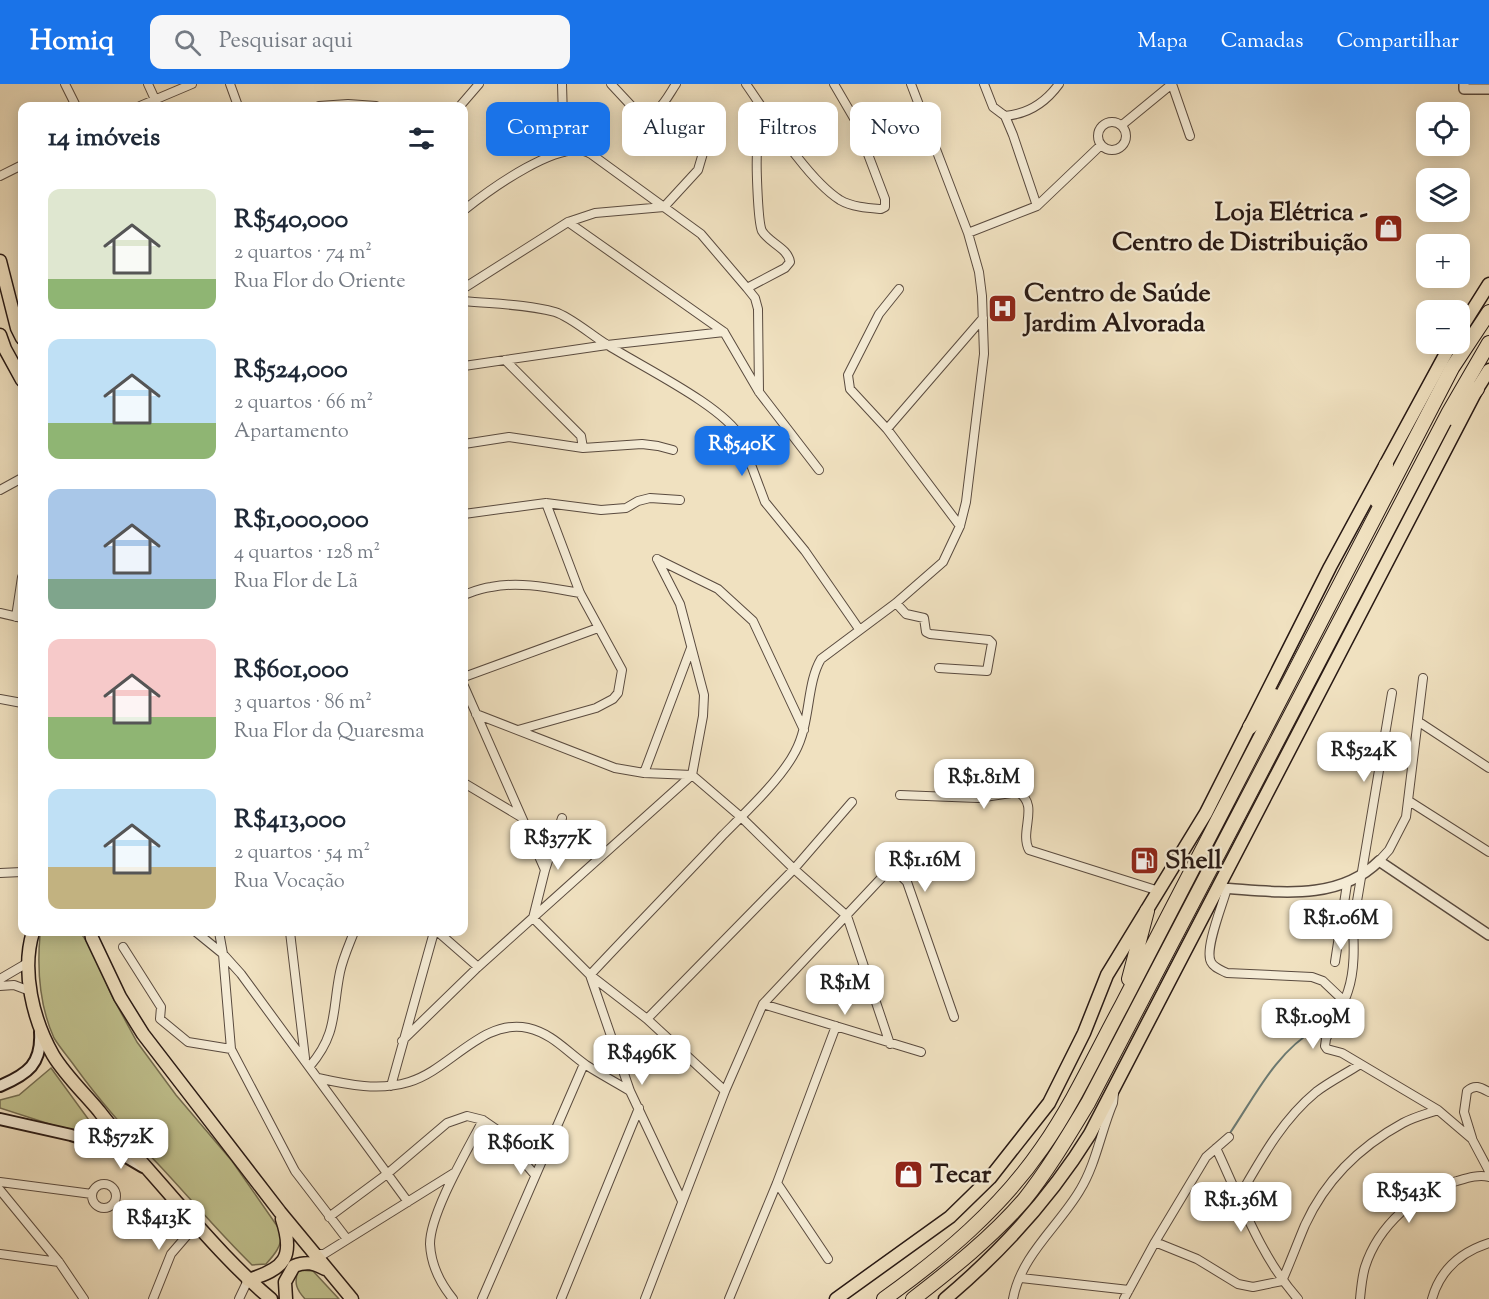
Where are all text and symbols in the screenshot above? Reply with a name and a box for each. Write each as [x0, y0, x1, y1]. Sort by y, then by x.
search box [150, 15, 570, 69]
text: Homiq [30, 22, 114, 62]
icon: search [171, 26, 204, 59]
text: Pesquisar aqui [219, 26, 353, 58]
text: Mapa [1138, 27, 1188, 57]
text: Camadas [1221, 27, 1304, 57]
text: Compartilhar [1337, 27, 1459, 57]
chip: Comprar [486, 102, 610, 156]
chip: Alugar [622, 102, 726, 156]
chip: Filtros [738, 102, 838, 156]
chip: Novo [850, 102, 941, 156]
map controls [1416, 102, 1470, 354]
button: locate [1416, 102, 1470, 156]
text: 14 imóveis [48, 120, 160, 157]
icon: filters [405, 122, 438, 155]
button: layers [1416, 168, 1470, 222]
place label: Loja Elétrica - Centro de Distribuição [1112, 195, 1368, 262]
text: R$540,000 [234, 202, 348, 239]
shop icon: Loja Elétrica - Centro de Distribuição [1373, 212, 1405, 244]
icon: home [96, 213, 168, 285]
button: + [1416, 234, 1470, 288]
text: 2 quartos · 74 m² [234, 239, 372, 268]
text: Rua Flor do Oriente [234, 268, 405, 297]
place label: Centro de Saúde Jardim Alvorada [1022, 276, 1211, 343]
hospital icon: Centro de Saúde Jardim Alvorada [987, 293, 1019, 325]
button: − [1416, 300, 1470, 354]
text: R$524,000 [234, 352, 348, 389]
icon: home [96, 363, 168, 435]
text: 2 quartos · 66 m² [234, 389, 373, 418]
text: Apartamento [234, 418, 349, 447]
pin: R$540K [693, 426, 791, 477]
text: R$540K [709, 431, 775, 460]
text: R$1,000,000 [234, 502, 369, 539]
icon: home [96, 513, 168, 585]
text: 4 quartos · 128 m² [234, 539, 380, 568]
text: Rua Flor de Lã [234, 568, 358, 597]
text: R$601,000 [234, 652, 349, 689]
icon: home [96, 663, 168, 735]
text: 3 quartos · 86 m² [234, 689, 372, 718]
text: Rua Flor da Quaresma [234, 718, 424, 747]
pin: R$524K [1315, 732, 1413, 783]
text: R$524K [1331, 737, 1397, 766]
pin: R$1.81M [929, 759, 1039, 810]
text: R$1.81M [948, 764, 1020, 793]
text: R$413,000 [234, 802, 346, 839]
icon: home [96, 813, 168, 885]
pin: R$377K [509, 820, 607, 871]
text: R$377K [524, 825, 592, 854]
text: 2 quartos · 54 m² [234, 839, 370, 868]
pin: R$1.16M [870, 842, 980, 893]
place label: Shell [1165, 843, 1223, 880]
fuel station icon: Shell [1128, 845, 1160, 877]
text: R$1.16M [889, 847, 961, 876]
text: Rua Vocação [234, 868, 345, 897]
pin: R$1.06M [1286, 900, 1396, 951]
text: R$1.06M [1303, 905, 1379, 934]
pin: R$1M [809, 965, 881, 1016]
text: R$1M [820, 970, 870, 999]
pin: R$1.09M [1258, 999, 1368, 1050]
text: R$1.09M [1276, 1004, 1351, 1033]
pin: R$496K [593, 1035, 691, 1086]
text: R$496K [607, 1040, 677, 1069]
pin: R$572K [72, 1119, 170, 1170]
text: R$572K [88, 1124, 154, 1153]
pin: R$601K [472, 1125, 570, 1176]
text: R$601K [488, 1130, 554, 1159]
place label: Tecar [930, 1157, 991, 1194]
shop icon: Tecar [893, 1159, 925, 1191]
pin: R$543K [1360, 1173, 1458, 1224]
text: R$543K [1377, 1178, 1441, 1207]
pin: R$1.36M [1186, 1182, 1296, 1233]
text: R$1.36M [1204, 1187, 1278, 1216]
pin: R$413K [110, 1200, 208, 1251]
text: R$413K [127, 1205, 191, 1234]

